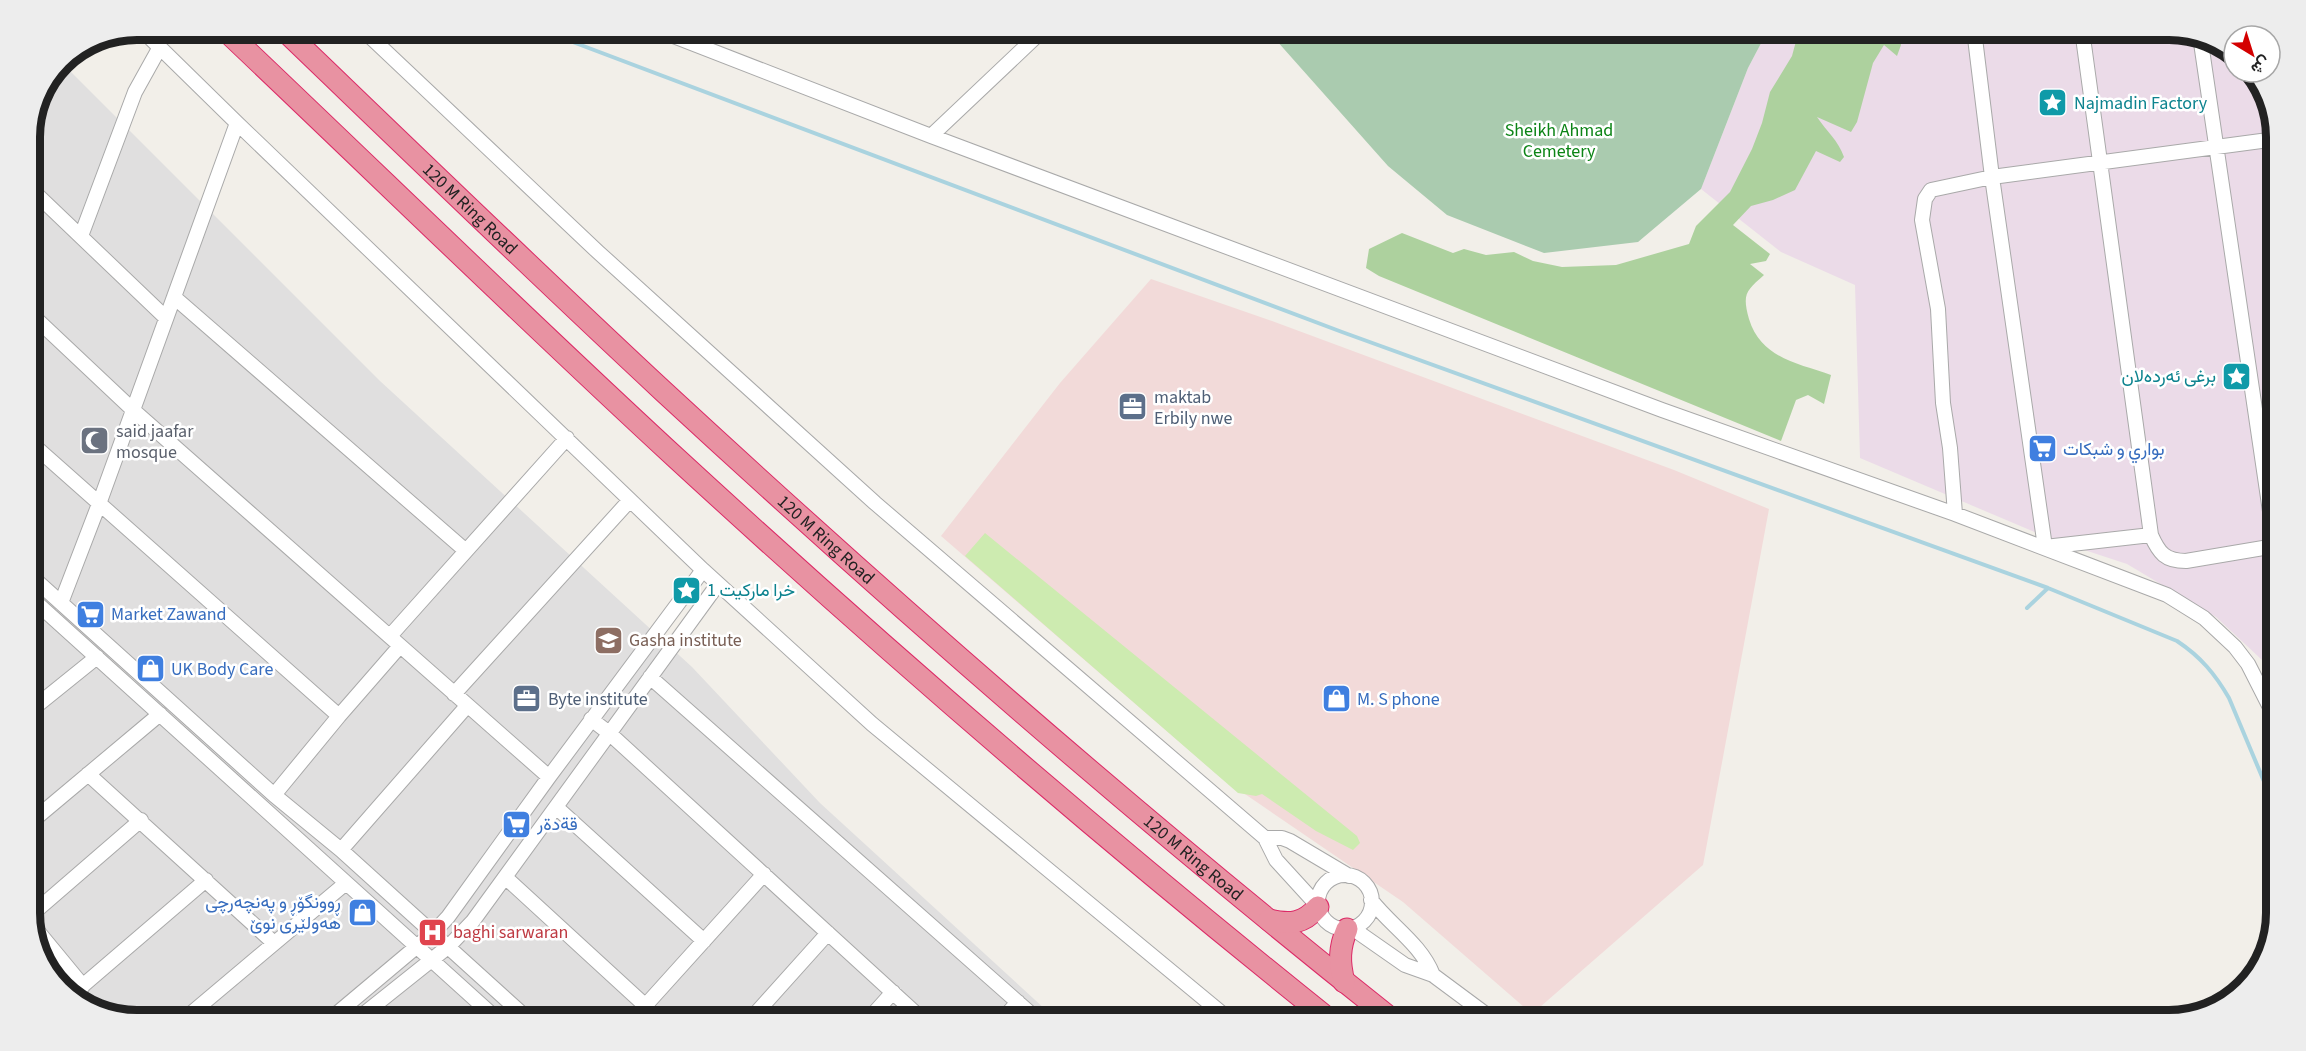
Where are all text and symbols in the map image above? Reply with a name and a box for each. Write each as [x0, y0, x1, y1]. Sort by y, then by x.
north arrow [2222, 24, 2282, 84]
text: ش [2246, 50, 2275, 80]
place icon: Najmadin Factory [2037, 87, 2069, 119]
place label: Najmadin Factory [2074, 91, 2208, 116]
park label: Sheikh Ahmad Cemetery [1505, 118, 1613, 164]
street label: 120 M Ring Road [417, 158, 523, 261]
place icon: برغی ئەردەلان [2221, 360, 2253, 392]
place label: برغی ئەردەلان [2121, 364, 2216, 389]
place label: maktab Erbily nwe [1154, 385, 1232, 431]
office icon: maktab Erbily nwe [1117, 391, 1149, 423]
place label: said jaafar mosque [116, 419, 194, 465]
mosque icon: said jaafar mosque [79, 425, 111, 457]
supermarket icon: بواري و شبكات [2026, 433, 2058, 465]
place label: بواري و شبكات [2063, 437, 2165, 464]
street label: 120 M Ring Road [772, 489, 880, 590]
place icon: خرا ماركيت 1 [670, 574, 702, 606]
place label: خرا ماركيت 1 [707, 578, 795, 603]
supermarket icon: Market Zawand [74, 598, 106, 630]
place label: Market Zawand [111, 602, 227, 627]
school or university icon: Gasha institute [592, 624, 624, 656]
place label: Gasha institute [629, 628, 742, 653]
shop icon: UK Body Care [134, 653, 166, 685]
place label: UK Body Care [171, 657, 273, 682]
office icon: Byte institute [511, 683, 543, 715]
shop icon: M. S phone [1320, 683, 1352, 715]
place label: Byte institute [548, 687, 648, 712]
place label: M. S phone [1357, 687, 1440, 712]
supermarket icon: قةدةر [500, 808, 532, 840]
street label: 120 M Ring Road [1138, 809, 1248, 907]
place label: قةدةر [536, 812, 578, 837]
place label: ڕوونگۆڕ و پەنچەرچی هەولێری نوێ [205, 890, 341, 936]
shop icon: ڕوونگۆڕ و پەنچەرچی هەولێری نوێ [346, 896, 378, 928]
hospital icon: baghi sarwaran [416, 916, 448, 948]
place label: baghi sarwaran [453, 920, 568, 945]

